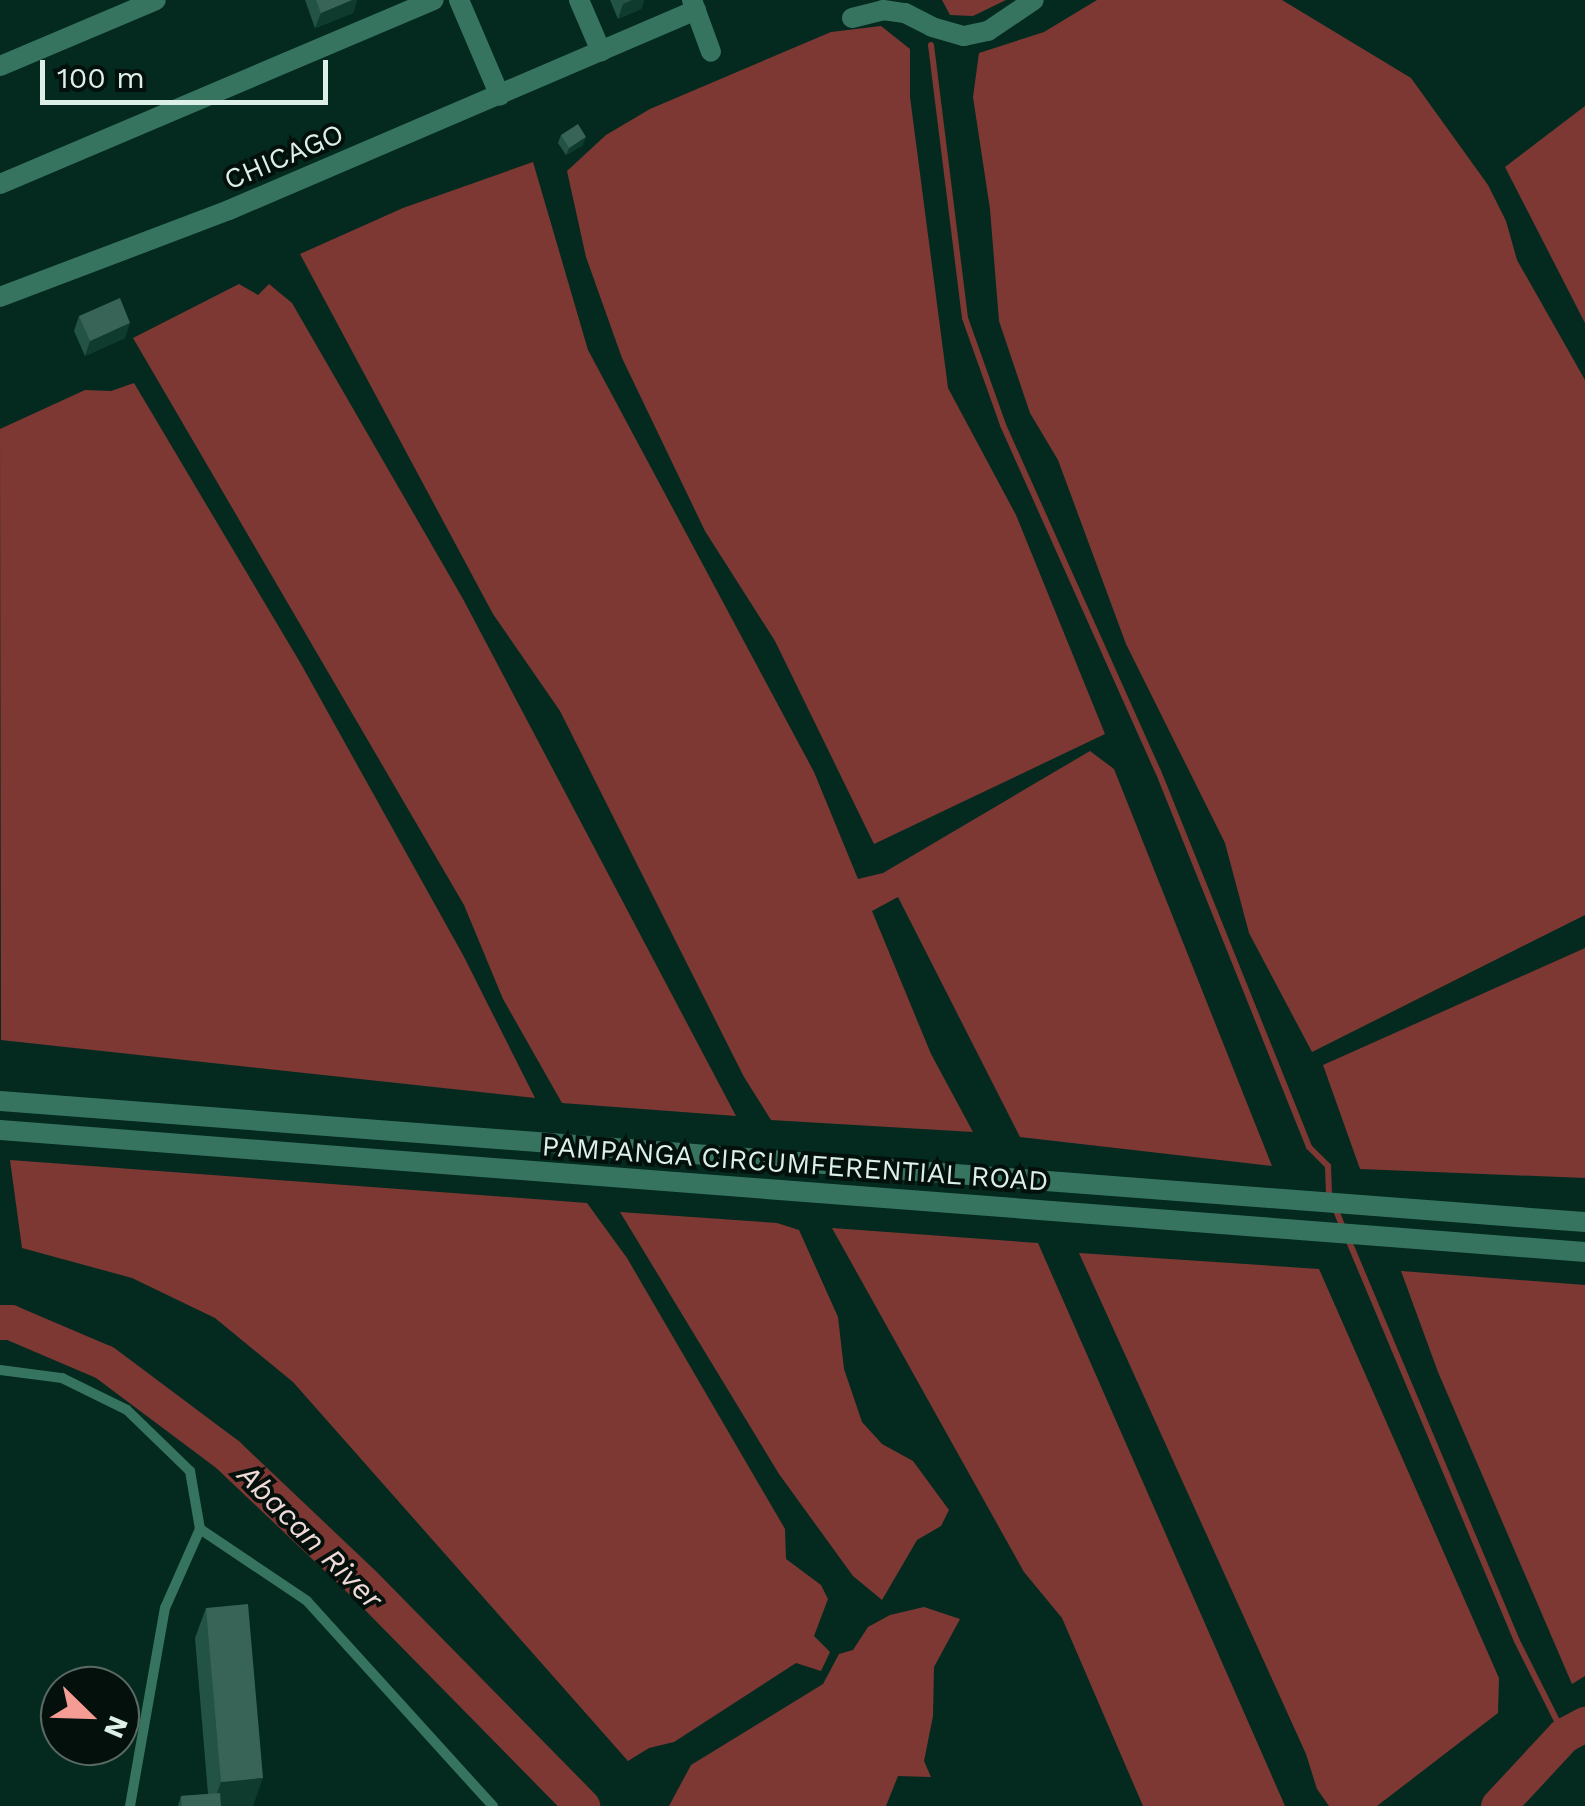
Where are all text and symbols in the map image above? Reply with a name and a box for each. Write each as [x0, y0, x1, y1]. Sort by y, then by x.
scale bar [45, 40, 332, 102]
text: 100 m [57, 60, 145, 95]
street label: CHICAGO [219, 117, 349, 197]
street label: PAMPANGA CIRCUMFERENTIAL ROAD [540, 1129, 1050, 1199]
water label: Abacan River [230, 1457, 390, 1617]
north arrow [40, 1666, 140, 1766]
text: N [97, 1711, 135, 1743]

